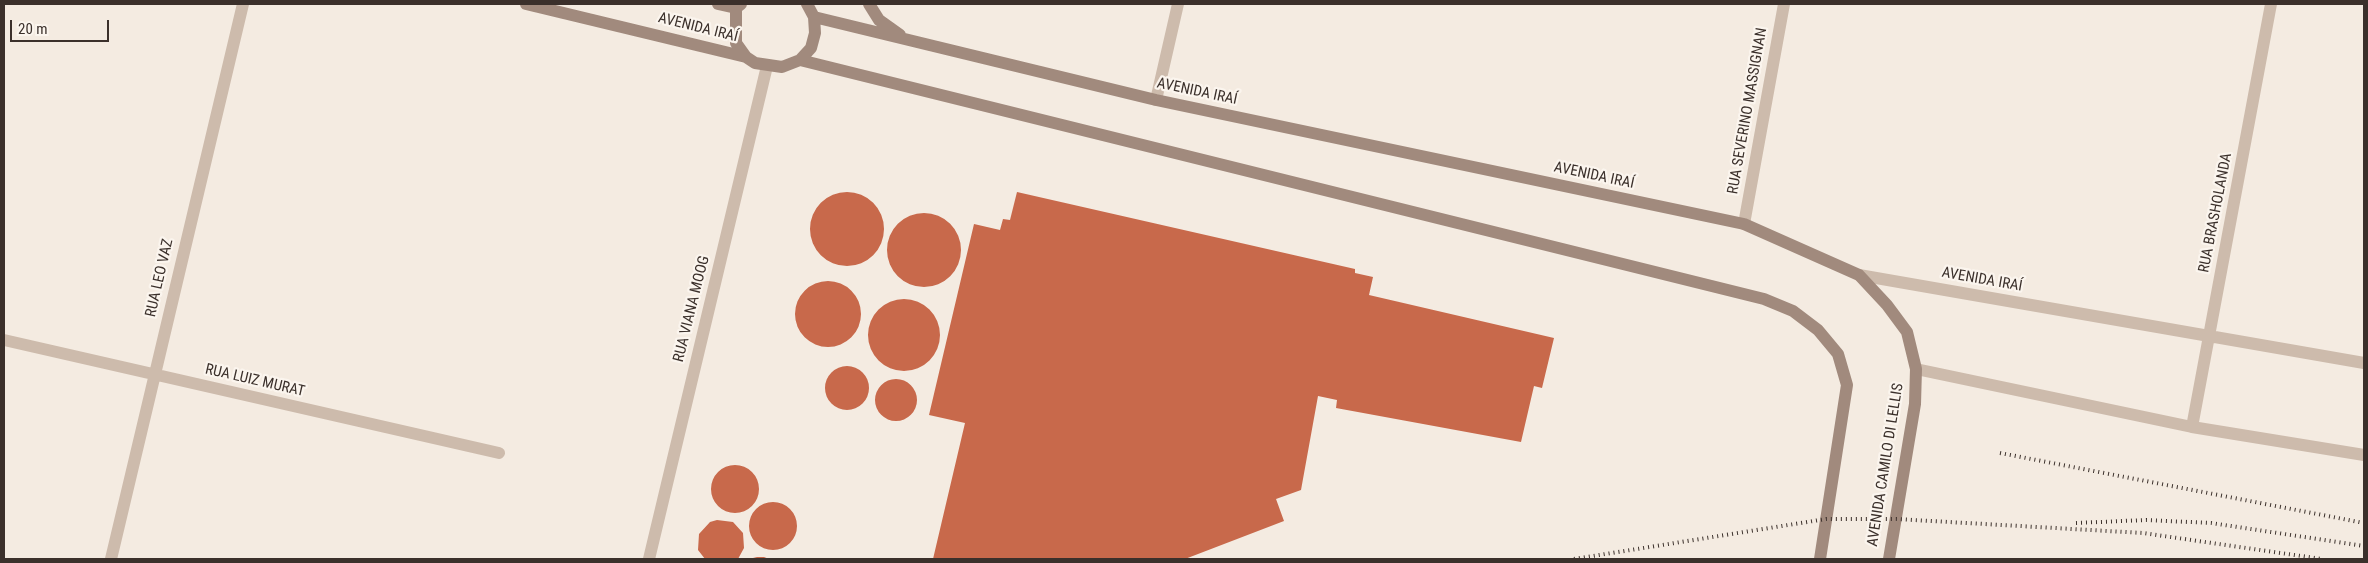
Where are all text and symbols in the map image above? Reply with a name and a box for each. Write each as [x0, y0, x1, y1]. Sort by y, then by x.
street label: AVENIDA IRAÍ [656, 9, 740, 47]
scale bar [12, 10, 111, 42]
text: 20 m [18, 20, 48, 38]
street label: RUA SEVERINO MASSIGNAN [1725, 26, 1771, 196]
street label: AVENIDA IRAÍ [1155, 75, 1239, 109]
street label: RUA BRASHOLANDA [2196, 152, 2236, 274]
street label: AVENIDA IRAÍ [1552, 159, 1636, 193]
street label: RUA LEO VAZ [142, 237, 178, 319]
street label: RUA VIANA MOOG [670, 254, 714, 364]
street label: AVENIDA IRAÍ [1940, 264, 2024, 296]
street label: RUA LUIZ MURAT [203, 361, 307, 401]
street label: AVENIDA CAMILO DI LELLIS [1864, 382, 1908, 548]

